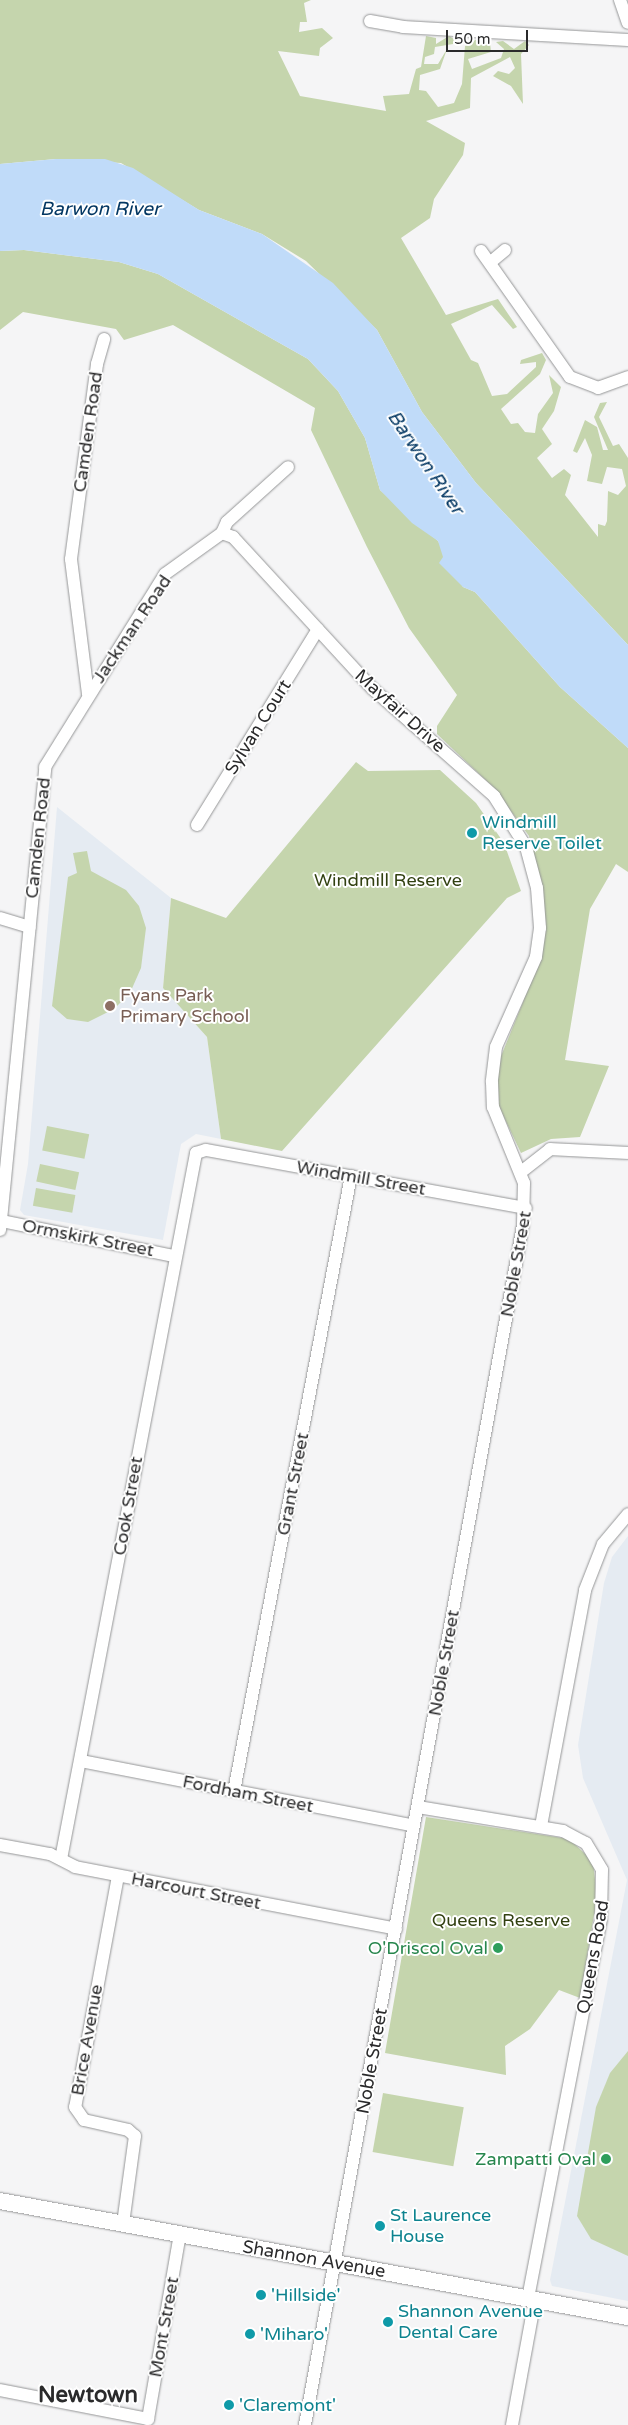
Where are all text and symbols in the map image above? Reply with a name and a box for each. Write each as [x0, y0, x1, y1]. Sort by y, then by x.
scale bar [448, 20, 530, 52]
text: 50 m [454, 30, 491, 48]
water label: Barwon River [40, 199, 160, 221]
street label: Camden Road [69, 370, 107, 494]
water label: Barwon River [382, 407, 468, 519]
street label: Jackman Road [88, 571, 176, 687]
street label: Mayfair Drive [350, 665, 450, 757]
street label: Sylvan Court [220, 676, 296, 778]
street label: Camden Road [21, 776, 55, 900]
place label: Windmill Reserve Toilet [482, 812, 602, 854]
marker: Windmill Reserve Toilet [466, 827, 478, 839]
park label: Windmill Reserve [314, 869, 462, 891]
place label: Fyans Park Primary School [120, 985, 249, 1028]
marker: Fyans Park Primary School [104, 1000, 116, 1012]
street label: Windmill Street [295, 1156, 427, 1200]
street label: Noble Street [496, 1209, 536, 1319]
street label: Ormskirk Street [20, 1215, 156, 1261]
street label: Grant Street [272, 1431, 314, 1537]
street label: Cook Street [109, 1455, 147, 1557]
street label: Noble Street [424, 1608, 464, 1718]
street label: Fordham Street [181, 1771, 315, 1817]
street label: Harcourt Street [129, 1868, 263, 1914]
street label: Queens Road [572, 1898, 614, 2016]
park label: Queens Reserve [432, 1909, 570, 1931]
place label: O'Driscol Oval [368, 1937, 488, 1959]
marker: O'Driscol Oval [492, 1942, 504, 1954]
street label: Brice Avenue [67, 1983, 107, 2097]
street label: Noble Street [352, 2006, 392, 2116]
place label: Zampatti Oval [475, 2148, 596, 2170]
marker: Zampatti Oval [600, 2153, 612, 2165]
place label: St Laurence House [390, 2205, 491, 2248]
marker: St Laurence House [374, 2220, 386, 2232]
street label: Shannon Avenue [241, 2236, 387, 2282]
street label: Mont Street [145, 2275, 183, 2379]
place label: 'Hillside' [271, 2284, 341, 2306]
marker: 'Hillside' [255, 2289, 267, 2301]
place label: Shannon Avenue Dental Care [398, 2301, 543, 2344]
marker: Shannon Avenue Dental Care [382, 2316, 394, 2328]
place label: 'Miharo' [260, 2323, 328, 2345]
marker: 'Miharo' [244, 2328, 256, 2340]
district label: Newtown [38, 2383, 138, 2409]
place label: 'Claremont' [239, 2394, 336, 2416]
marker: 'Claremont' [223, 2399, 235, 2411]

